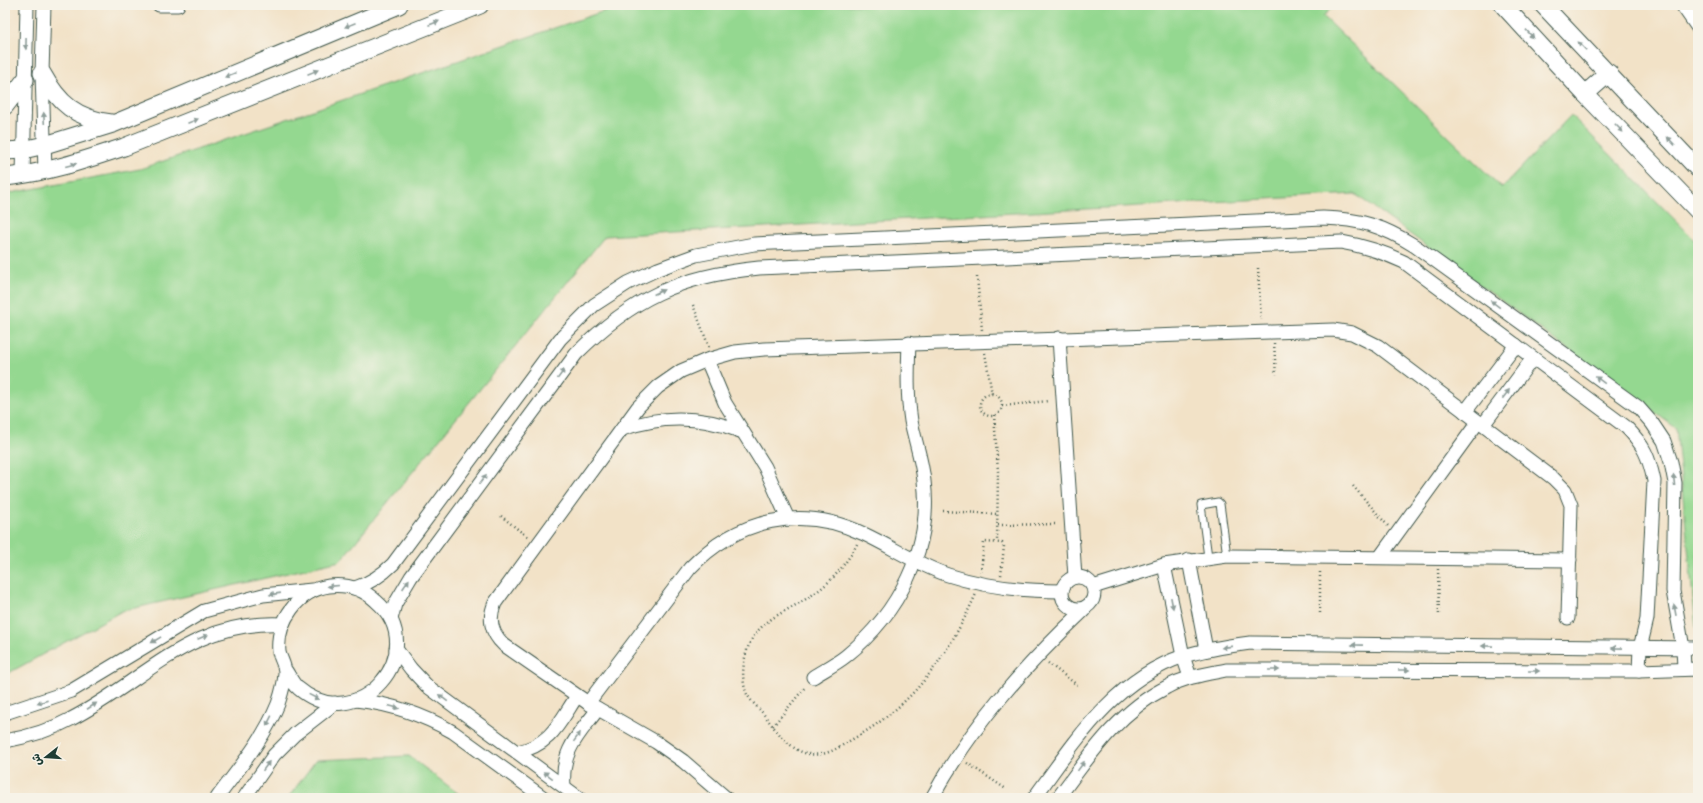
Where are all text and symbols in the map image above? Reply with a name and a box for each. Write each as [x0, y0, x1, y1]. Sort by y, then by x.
one-way arrow [429, 20, 441, 26]
one-way arrow [343, 23, 355, 29]
one-way arrow [1525, 28, 1534, 39]
one-way arrow [23, 38, 29, 51]
one-way arrow [1577, 41, 1587, 51]
one-way arrow [308, 68, 320, 74]
one-way arrow [223, 72, 235, 78]
one-way arrow [40, 112, 47, 124]
one-way arrow [188, 117, 200, 123]
one-way arrow [1614, 123, 1624, 133]
one-way arrow [1666, 136, 1676, 146]
one-way arrow [65, 162, 77, 168]
one-way arrow [653, 289, 665, 295]
one-way arrow [1490, 300, 1500, 308]
one-way arrow [556, 369, 564, 379]
one-way arrow [1595, 376, 1606, 384]
one-way arrow [1502, 389, 1510, 400]
one-way arrow [479, 473, 488, 484]
one-way arrow [1671, 474, 1677, 486]
one-way arrow [403, 578, 410, 589]
one-way arrow [327, 583, 339, 590]
one-way arrow [269, 590, 282, 597]
one-way arrow [1169, 597, 1175, 609]
one-way arrow [1672, 604, 1678, 616]
one-way arrow [197, 634, 209, 640]
one-way arrow [150, 636, 162, 643]
one-way arrow [1350, 642, 1363, 648]
one-way arrow [1480, 643, 1493, 649]
one-way arrow [1221, 644, 1233, 650]
one-way arrow [1610, 645, 1623, 651]
one-way arrow [1268, 667, 1281, 673]
one-way arrow [1398, 667, 1411, 673]
one-way arrow [1528, 667, 1540, 674]
one-way arrow [308, 694, 320, 700]
one-way arrow [438, 694, 449, 702]
one-way arrow [36, 699, 48, 705]
one-way arrow [87, 702, 97, 710]
one-way arrow [388, 704, 401, 710]
one-way arrow [266, 716, 272, 727]
one-way arrow [573, 732, 581, 742]
north arrow [26, 737, 66, 777]
text: ش [26, 751, 48, 768]
one-way arrow [262, 761, 270, 771]
one-way arrow [1077, 761, 1085, 772]
one-way arrow [543, 771, 553, 779]

